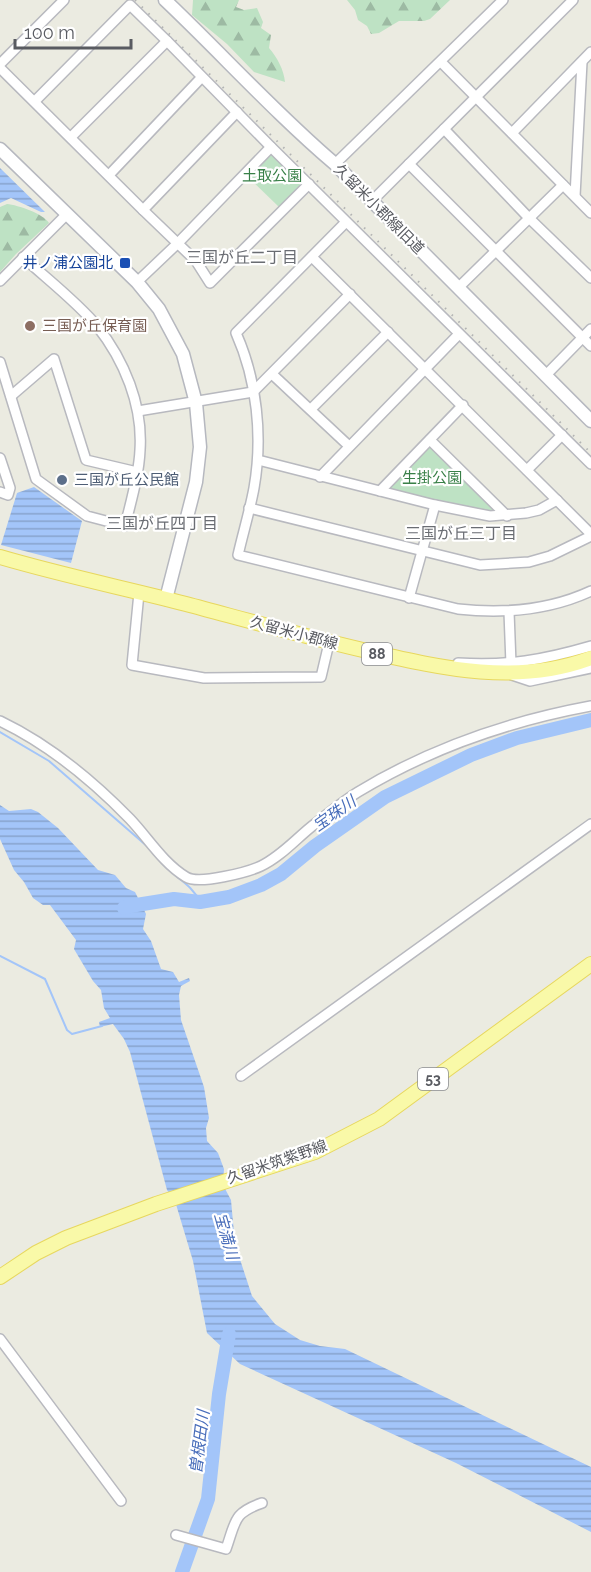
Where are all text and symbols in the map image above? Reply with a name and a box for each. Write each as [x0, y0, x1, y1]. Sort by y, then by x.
scale bar [15, 12, 130, 50]
text: 100 m [24, 22, 75, 43]
street label: 久留米小郡線旧道 [330, 160, 428, 258]
park label: 土取公園 [242, 167, 302, 185]
district label: 三国が丘二丁目 [186, 248, 298, 267]
place label: 井ノ浦公園北 [23, 254, 113, 272]
marker: 井ノ浦公園北 [118, 256, 132, 270]
place label: 三国が丘保育園 [42, 317, 147, 335]
marker: 三国が丘保育園 [23, 319, 37, 333]
park label: 生掛公園 [402, 469, 462, 487]
place label: 三国が丘公民館 [74, 471, 179, 489]
marker: 三国が丘公民館 [55, 473, 69, 487]
district label: 三国が丘四丁目 [106, 514, 218, 533]
district label: 三国が丘三丁目 [405, 524, 517, 543]
street label: 久留米小郡線 [248, 613, 340, 653]
road number: 88 [362, 643, 392, 665]
water label: 宝珠川 [309, 791, 361, 835]
road number: 53 [418, 1068, 448, 1090]
street label: 久留米筑紫野線 [224, 1136, 330, 1188]
water label: 宝満川 [211, 1210, 243, 1264]
water label: 曽根田川 [186, 1407, 213, 1475]

